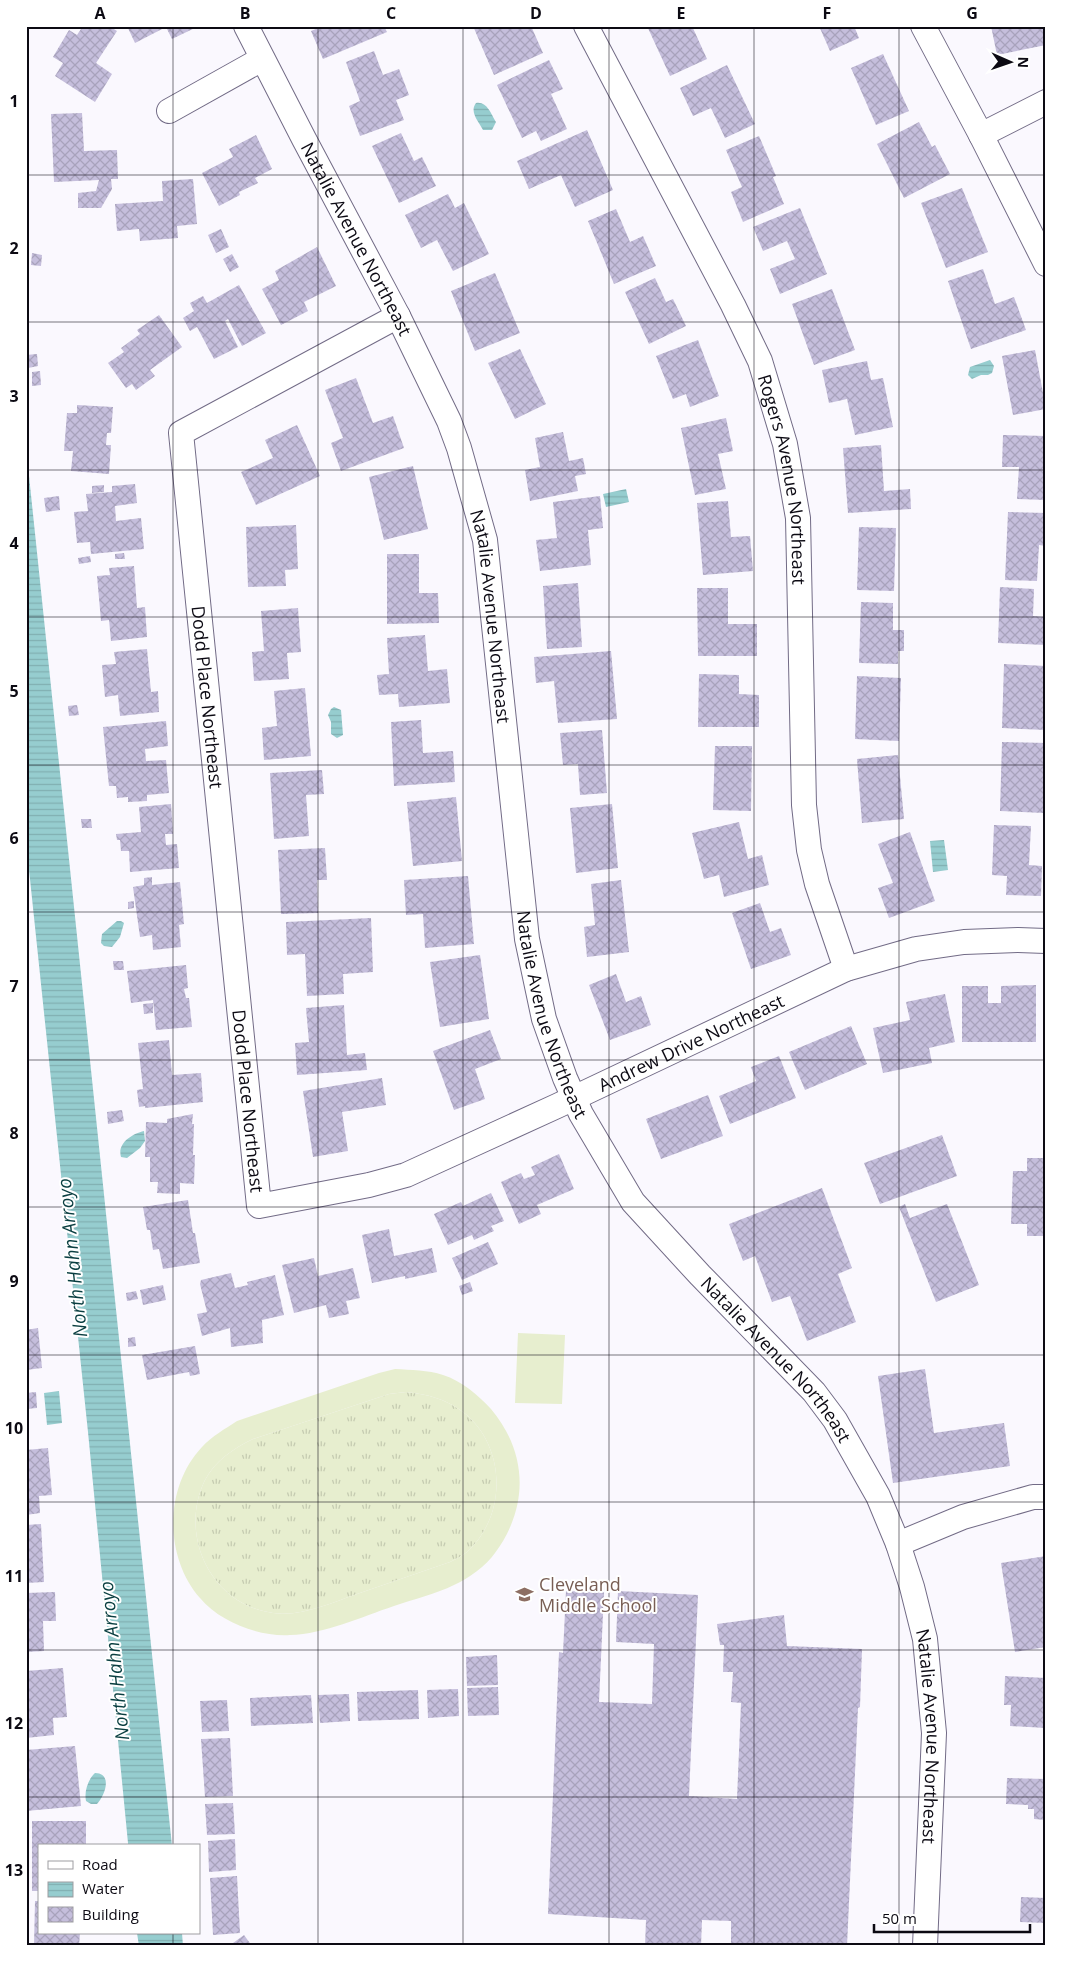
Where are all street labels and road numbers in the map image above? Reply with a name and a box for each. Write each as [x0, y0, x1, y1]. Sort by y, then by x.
street label: Natalie Avenue Northeast [296, 138, 418, 340]
street label: Rogers Avenue Northeast [753, 371, 811, 585]
street label: Natalie Avenue Northeast [465, 507, 516, 725]
street label: Dodd Place Northeast [186, 605, 229, 790]
street label: Natalie Avenue Northeast [512, 909, 593, 1123]
street label: Andrew Drive Northeast [594, 988, 788, 1097]
street label: Dodd Place Northeast [227, 1008, 270, 1194]
street label: Natalie Avenue Northeast [696, 1271, 857, 1446]
street label: Natalie Avenue Northeast [911, 1626, 946, 1844]

